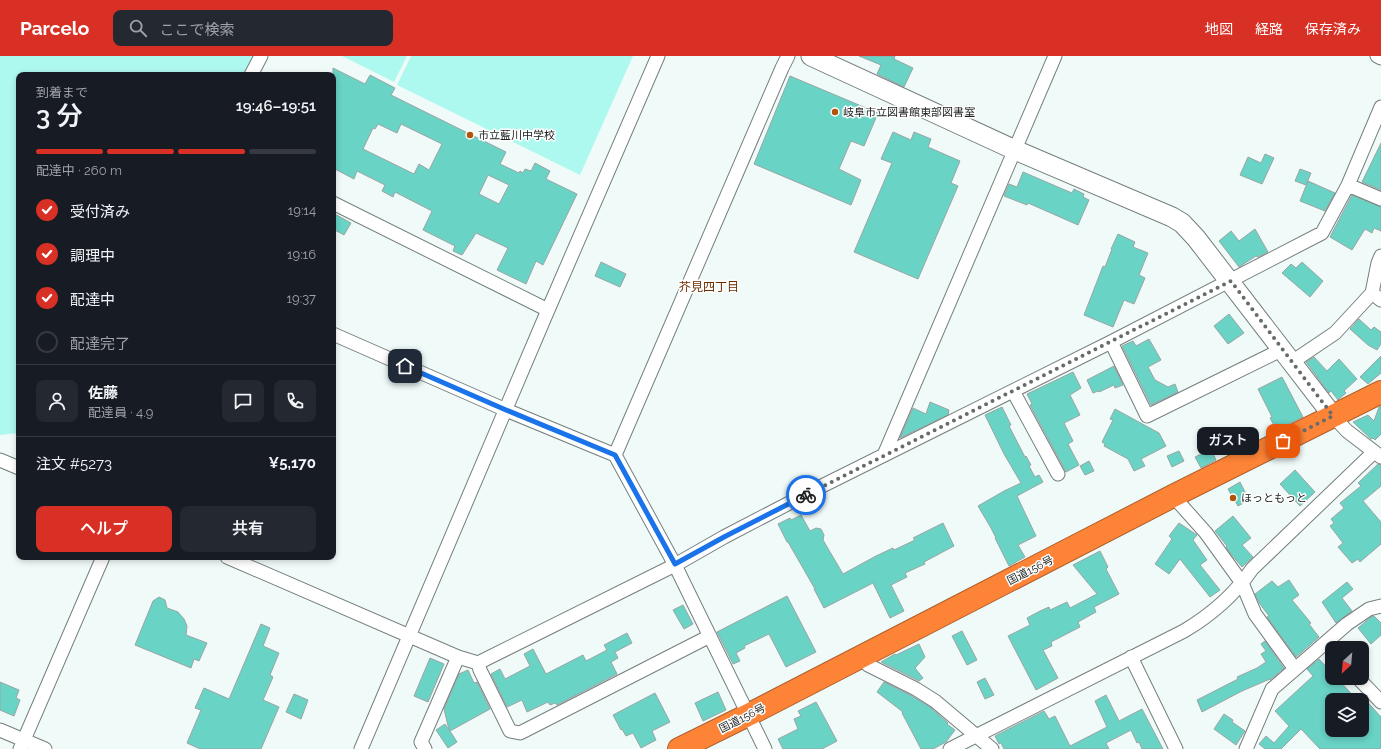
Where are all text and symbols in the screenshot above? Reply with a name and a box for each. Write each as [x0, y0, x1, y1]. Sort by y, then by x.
search box [113, 10, 393, 46]
text: Parcelo [20, 17, 89, 39]
icon: search [127, 17, 149, 39]
text: ここで検索 [159, 21, 234, 39]
text: 地図 [1205, 21, 1233, 37]
text: 経路 [1255, 21, 1283, 37]
text: 保存済み [1305, 21, 1361, 37]
text: 到着まで [36, 85, 88, 100]
text: 19:46–19:51 [236, 97, 316, 115]
text: 3 分 [36, 101, 83, 131]
place label: 岐阜市立図書館東部図書室 [843, 106, 975, 119]
marker: 岐阜市立図書館東部図書室 [830, 107, 840, 117]
place label: 市立藍川中学校 [478, 129, 555, 142]
marker: 市立藍川中学校 [465, 130, 475, 140]
text: 配達中 · 260 m [36, 163, 122, 178]
icon: check [36, 199, 58, 221]
text: 受付済み [70, 203, 130, 221]
text: 19:14 [288, 203, 316, 218]
icon: check [36, 243, 58, 265]
text: 調理中 [70, 247, 115, 265]
text: 19:16 [287, 247, 316, 262]
district label: 芥見四丁目 [679, 280, 739, 294]
icon: check [36, 287, 58, 309]
text: 配達中 [70, 291, 115, 309]
text: 19:37 [287, 291, 316, 306]
text: 配達完了 [70, 335, 130, 353]
pin [388, 349, 422, 383]
icon: home [394, 355, 416, 377]
button: person [36, 380, 78, 422]
button: chat [222, 380, 264, 422]
button: phone [274, 380, 316, 422]
text: 佐藤 [88, 384, 118, 402]
text: 配達員 · 4.9 [88, 405, 153, 420]
pin [1266, 424, 1300, 458]
callout: ガスト [1197, 427, 1259, 455]
icon: bag [1272, 430, 1294, 452]
text: ガスト [1208, 433, 1248, 448]
text: ¥5,170 [268, 454, 316, 472]
text: 注文 #5273 [36, 455, 112, 473]
courier [786, 475, 826, 515]
icon: bike [795, 484, 817, 506]
place label: ほっともっと [1241, 492, 1307, 505]
marker: ほっともっと [1228, 493, 1238, 503]
button: ヘルプ [36, 506, 172, 552]
button: 共有 [180, 506, 316, 552]
street label: 国道156号 [1005, 553, 1056, 588]
north arrow [1325, 641, 1369, 685]
map controls [1325, 641, 1369, 737]
button: layers [1325, 693, 1369, 737]
street label: 国道156号 [717, 701, 768, 736]

